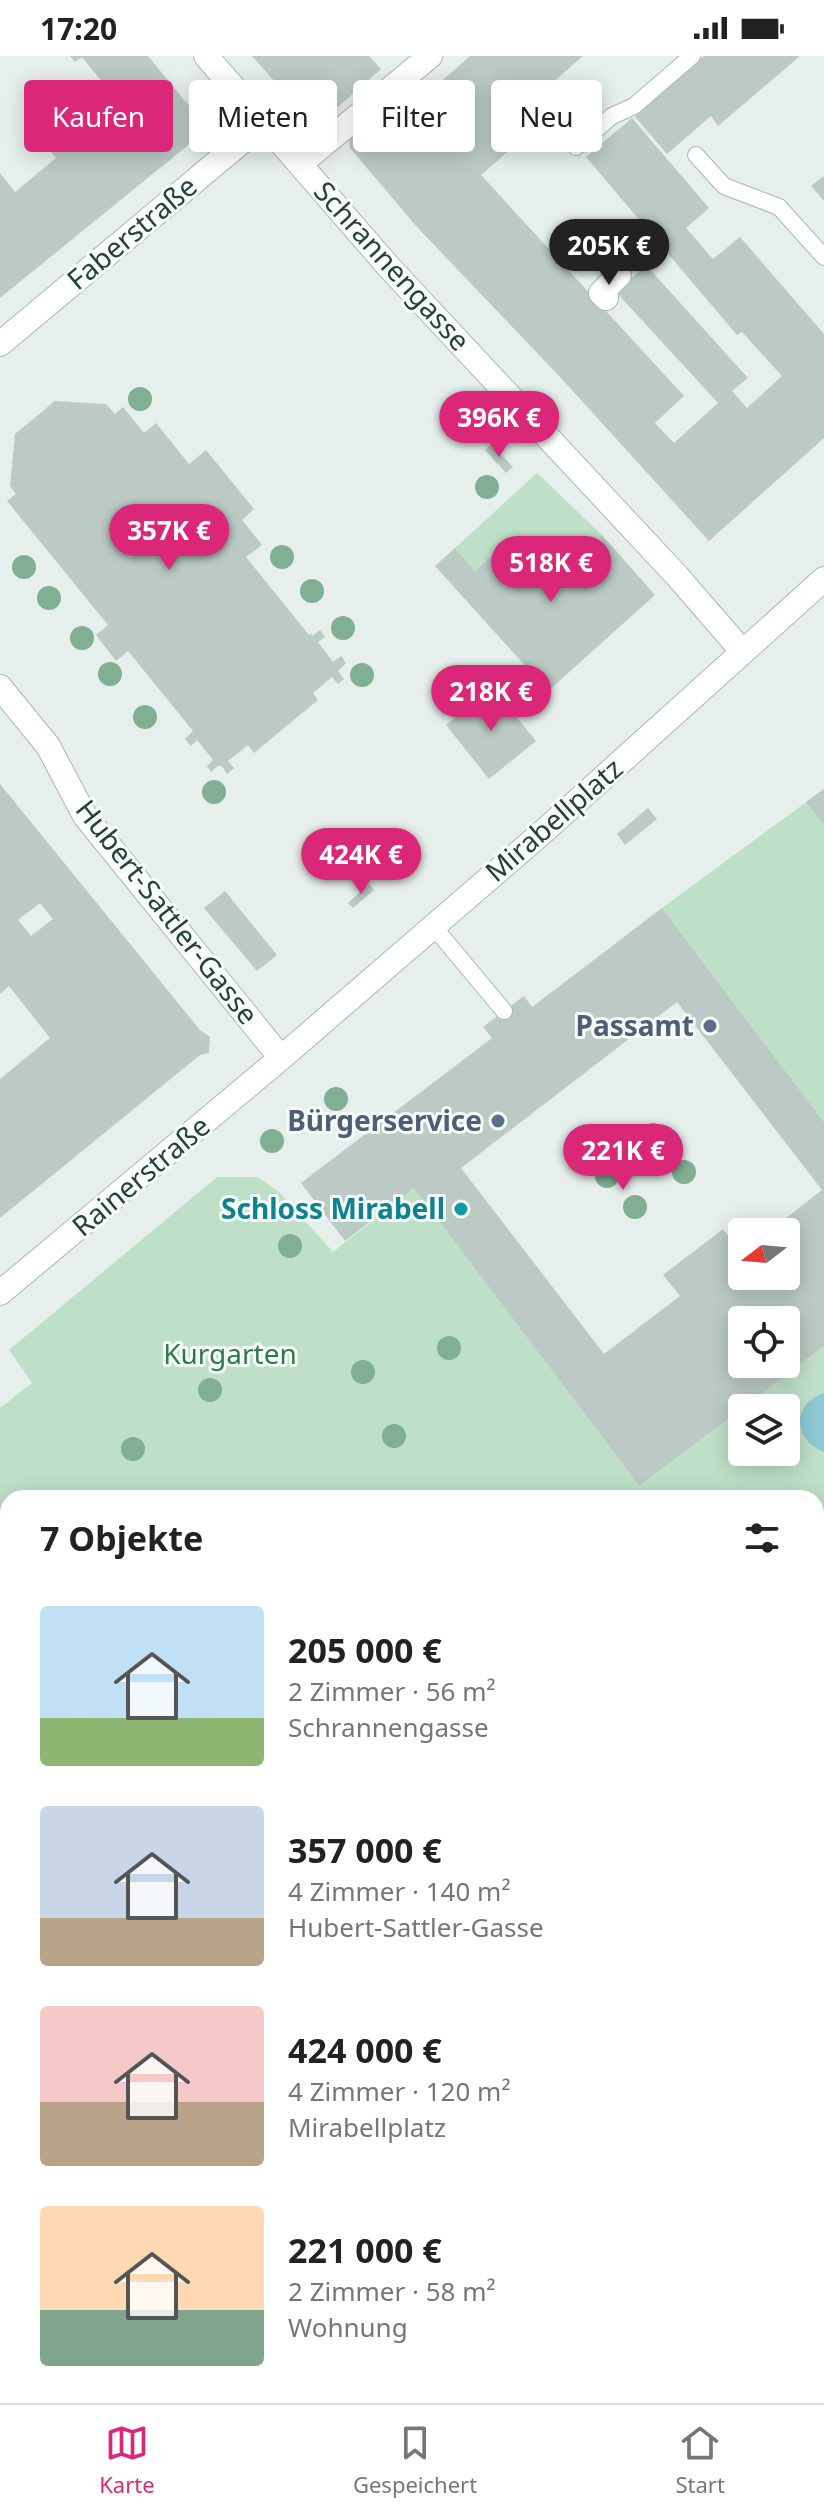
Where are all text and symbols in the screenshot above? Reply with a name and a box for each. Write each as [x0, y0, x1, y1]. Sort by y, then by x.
text: 17:20 [40, 8, 117, 49]
chip: Kaufen [24, 80, 173, 152]
chip: Mieten [189, 80, 337, 152]
chip: Filter [353, 80, 475, 152]
chip: Neu [491, 80, 602, 152]
street label: Faberstraße [58, 167, 204, 298]
street label: Schrannengasse [306, 172, 479, 358]
pin: 205K € [544, 219, 674, 287]
text: 205K € [567, 227, 651, 263]
pin: 396K € [434, 391, 564, 459]
text: 396K € [457, 399, 541, 435]
pin: 357K € [104, 504, 234, 572]
text: 357K € [127, 512, 211, 548]
pin: 518K € [486, 536, 616, 604]
text: 518K € [509, 544, 593, 580]
pin: 218K € [426, 665, 556, 733]
text: 218K € [449, 673, 533, 709]
street label: Mirabellplatz [477, 749, 630, 889]
street label: Hubert-Sattler-Gasse [68, 791, 268, 1032]
pin: 424K € [296, 828, 426, 896]
text: 424K € [319, 836, 403, 872]
place label: Passamt [576, 1006, 694, 1044]
marker: Passamt [701, 1017, 719, 1035]
place label: Bürgerservice [287, 1101, 482, 1139]
street label: Rainerstraße [64, 1106, 217, 1244]
marker: Bürgerservice [489, 1112, 507, 1130]
pin: 221K € [558, 1124, 688, 1192]
text: 221K € [581, 1132, 665, 1168]
place label: Schloss Mirabell [221, 1189, 445, 1227]
marker: Schloss Mirabell [452, 1200, 470, 1218]
north arrow [728, 1218, 800, 1290]
map controls [728, 1218, 800, 1466]
button: locate [728, 1306, 800, 1378]
park label: Kurgarten [163, 1334, 297, 1372]
button: layers [728, 1394, 800, 1466]
text: 7 Objekte [40, 1515, 203, 1561]
icon: filters [740, 1516, 784, 1560]
text: 205 000 € [288, 1627, 442, 1673]
icon: home [104, 1638, 200, 1734]
text: 2 Zimmer · 56 m² [288, 1673, 496, 1709]
text: Schrannengasse [288, 1709, 489, 1745]
text: 357 000 € [288, 1827, 442, 1873]
icon: home [104, 1838, 200, 1934]
text: 4 Zimmer · 140 m² [288, 1873, 511, 1909]
text: Hubert-Sattler-Gasse [288, 1909, 544, 1945]
text: 424 000 € [288, 2027, 442, 2073]
icon: home [104, 2038, 200, 2134]
text: 4 Zimmer · 120 m² [288, 2073, 511, 2109]
text: Mirabellplatz [288, 2109, 446, 2145]
text: 221 000 € [288, 2227, 442, 2273]
icon: home [104, 2238, 200, 2334]
text: 2 Zimmer · 58 m² [288, 2273, 496, 2309]
text: Wohnung [288, 2309, 408, 2345]
tab: Karte [99, 2421, 155, 2499]
tab: Gespeichert [353, 2421, 477, 2499]
tab: Start [675, 2421, 725, 2499]

